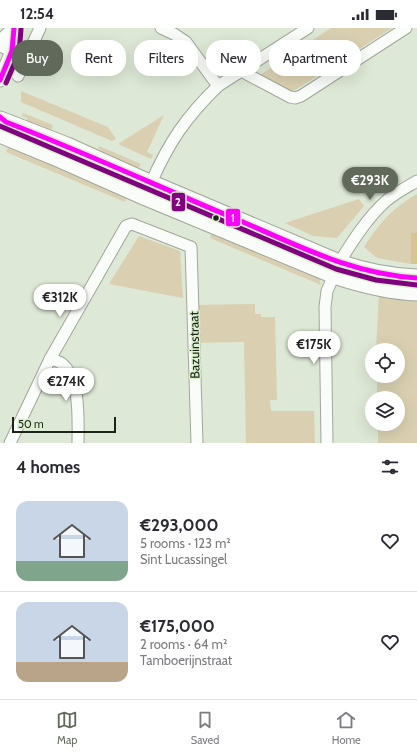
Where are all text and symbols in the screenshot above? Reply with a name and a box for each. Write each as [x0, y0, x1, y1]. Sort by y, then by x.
text: 12:54 [20, 5, 54, 23]
chip: Buy [12, 40, 63, 76]
chip: Rent [71, 40, 126, 76]
chip: Filters [134, 40, 198, 76]
chip: New [206, 40, 261, 76]
chip: Apartment [269, 40, 361, 76]
pin: €293K [342, 167, 398, 201]
text: €293K [351, 172, 389, 188]
line badge: 2 [171, 192, 186, 212]
text: 2 [175, 195, 181, 209]
line badge: 1 [225, 208, 241, 227]
text: 1 [231, 211, 235, 225]
unlabelled marker [211, 213, 221, 223]
pin: €312K [32, 284, 88, 318]
text: €312K [42, 289, 78, 305]
street label: Bazuinstraat [185, 311, 203, 379]
pin: €175K [286, 331, 342, 365]
text: €175K [297, 336, 331, 352]
map controls [365, 343, 405, 431]
button: locate [365, 343, 405, 383]
pin: €274K [38, 368, 94, 402]
text: €274K [47, 373, 85, 389]
button: layers [365, 391, 405, 431]
scale bar [12, 415, 116, 434]
text: 50 m [18, 417, 44, 431]
icon: filters [379, 456, 401, 478]
text: 4 homes [16, 457, 80, 477]
text: €293,000 [140, 515, 218, 535]
icon: home [48, 517, 96, 565]
icon: heart [379, 530, 401, 552]
text: 5 rooms · 123 m² [140, 535, 231, 551]
text: Sint Lucassingel [140, 551, 227, 567]
text: €175,000 [140, 616, 215, 636]
icon: home [48, 618, 96, 666]
icon: heart [379, 631, 401, 653]
text: 2 rooms · 64 m² [140, 636, 227, 652]
text: Tamboerijnstraat [140, 652, 232, 668]
tab: Map [56, 709, 78, 747]
tab: Saved [191, 709, 219, 747]
tab: Home [332, 709, 361, 747]

